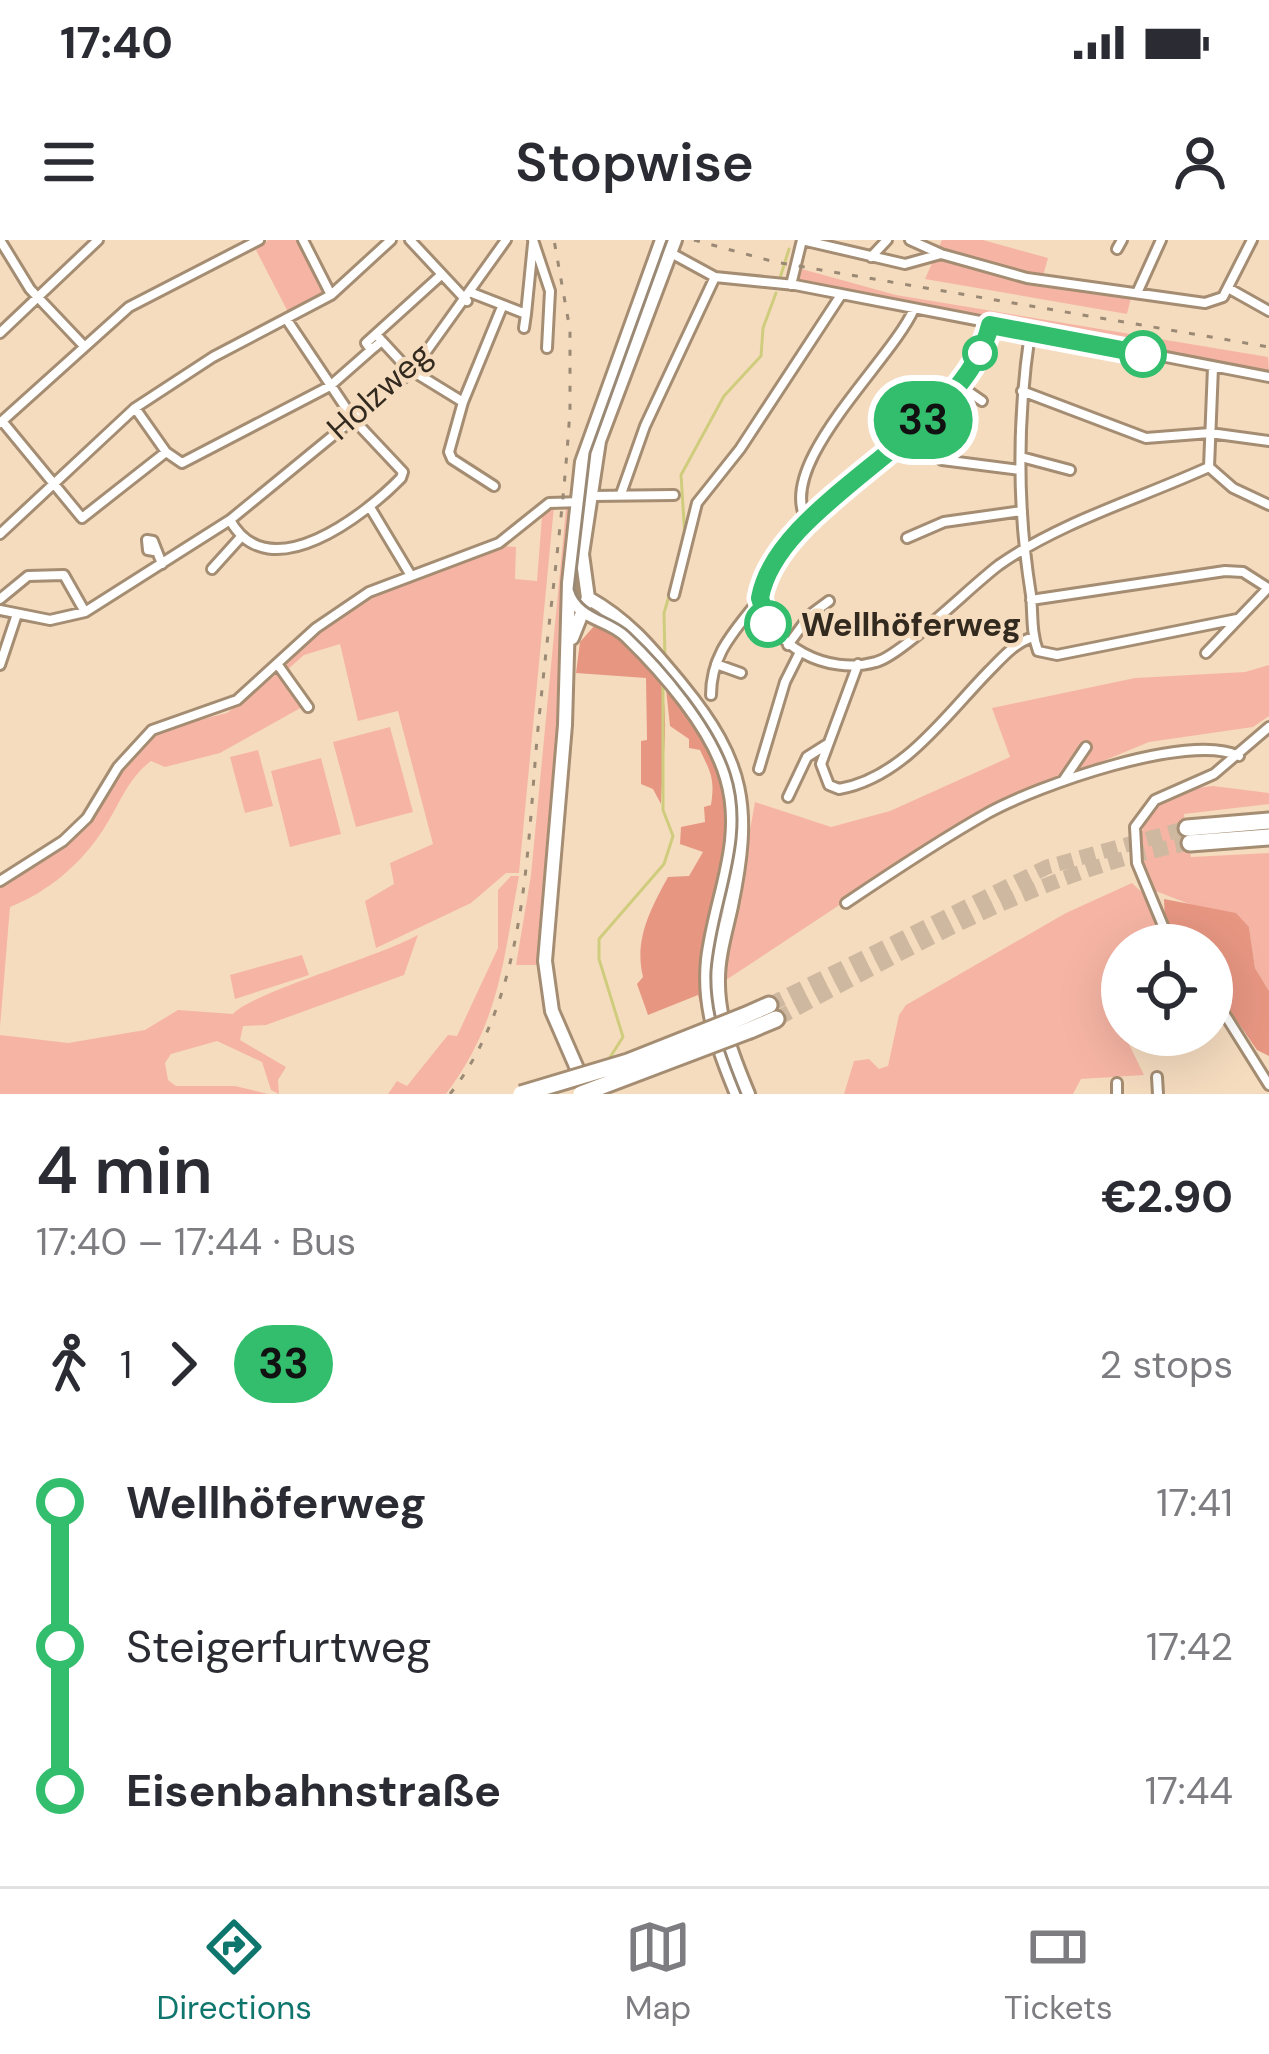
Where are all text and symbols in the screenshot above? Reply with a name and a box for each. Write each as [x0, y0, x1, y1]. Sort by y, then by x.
text: 17:40 [60, 13, 173, 72]
text: Stopwise [515, 127, 754, 198]
icon: menu [36, 129, 102, 195]
icon: person [1167, 129, 1233, 195]
unlabelled marker [1121, 332, 1165, 376]
street label: Holzweg [318, 333, 440, 449]
unlabelled marker [964, 337, 996, 369]
line badge: 33 [869, 381, 977, 459]
text: 33 [898, 392, 948, 447]
marker: Wellhöferweg [746, 602, 790, 646]
place label: Wellhöferweg [801, 603, 1021, 646]
map controls [1101, 924, 1233, 1056]
button: locate [1101, 924, 1233, 1056]
text: 4 min [36, 1128, 213, 1213]
text: €2.90 [1101, 1167, 1233, 1226]
text: 17:40 – 17:44 · Bus [36, 1216, 356, 1267]
icon: walk [36, 1331, 102, 1397]
icon: forward [150, 1331, 216, 1397]
text: 33 [258, 1336, 309, 1391]
text: 1 [120, 1339, 132, 1390]
text: 2 stops [1100, 1339, 1233, 1390]
text: Wellhöferweg [126, 1473, 427, 1532]
text: 17:41 [1156, 1477, 1233, 1528]
text: Steigerfurtweg [126, 1617, 431, 1676]
text: 17:42 [1146, 1621, 1233, 1672]
text: Eisenbahnstraße [126, 1761, 501, 1820]
text: 17:44 [1145, 1765, 1233, 1816]
tab: Directions [156, 1914, 312, 2029]
tab: Map [625, 1914, 691, 2029]
tab: Tickets [1004, 1914, 1113, 2029]

